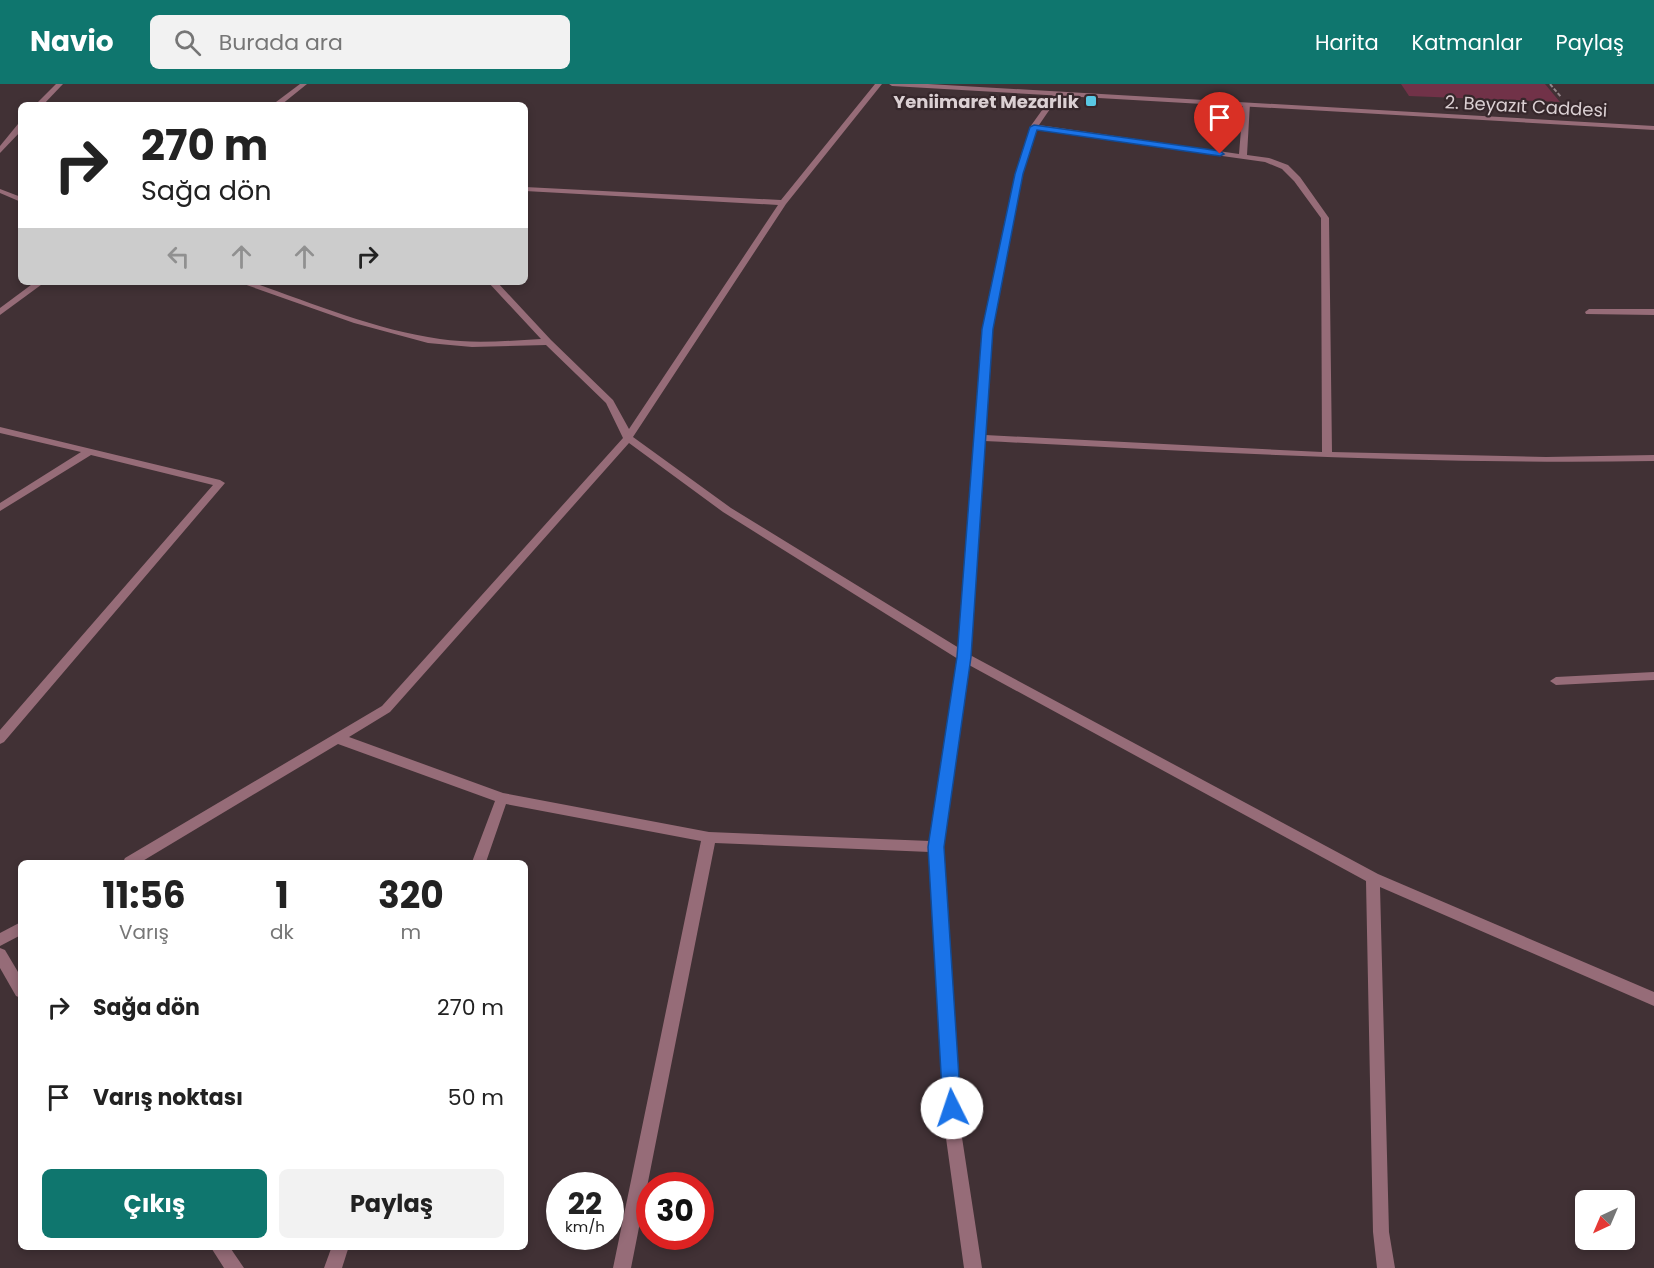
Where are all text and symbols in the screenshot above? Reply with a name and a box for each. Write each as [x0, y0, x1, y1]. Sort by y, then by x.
search box [150, 15, 570, 69]
text: Navio [30, 22, 114, 61]
icon: search [171, 26, 204, 59]
text: Burada ara [219, 27, 343, 58]
text: Harita [1315, 28, 1379, 57]
text: Katmanlar [1412, 28, 1522, 57]
text: Paylaş [1555, 28, 1624, 57]
place label: Yeniimaret Mezarlık [893, 89, 1080, 114]
street label: 2. Beyazıt Caddesi [1444, 89, 1608, 123]
pin [1194, 92, 1245, 154]
marker: Yeniimaret Mezarlık [1084, 94, 1098, 108]
icon: arrive [1203, 101, 1236, 134]
text: 270 m [141, 116, 268, 175]
icon: right [42, 126, 120, 204]
text: Sağa dön [141, 172, 272, 209]
icon: left [162, 240, 195, 273]
icon: ahead [225, 240, 258, 273]
icon: ahead [288, 240, 321, 273]
icon: right [351, 240, 384, 273]
text: 11:56 [102, 870, 186, 921]
text: 1 [275, 870, 289, 921]
text: 320 [378, 870, 444, 921]
text: Varış [119, 918, 169, 946]
text: dk [270, 918, 294, 946]
text: m [401, 918, 421, 946]
icon: right [42, 991, 75, 1024]
text: Sağa dön [93, 992, 200, 1023]
text: 270 m [437, 992, 504, 1023]
position arrow [920, 1076, 984, 1140]
icon: arrive [42, 1081, 75, 1114]
text: Varış noktası [93, 1082, 243, 1113]
text: 50 m [448, 1082, 504, 1113]
button: Çıkış [42, 1169, 267, 1238]
button: Paylaş [279, 1169, 504, 1238]
speed limit sign: 30 [636, 1172, 714, 1250]
text: 22 [568, 1182, 602, 1225]
north arrow [1575, 1190, 1635, 1250]
map controls [1575, 1190, 1635, 1250]
text: km/h [565, 1216, 605, 1237]

